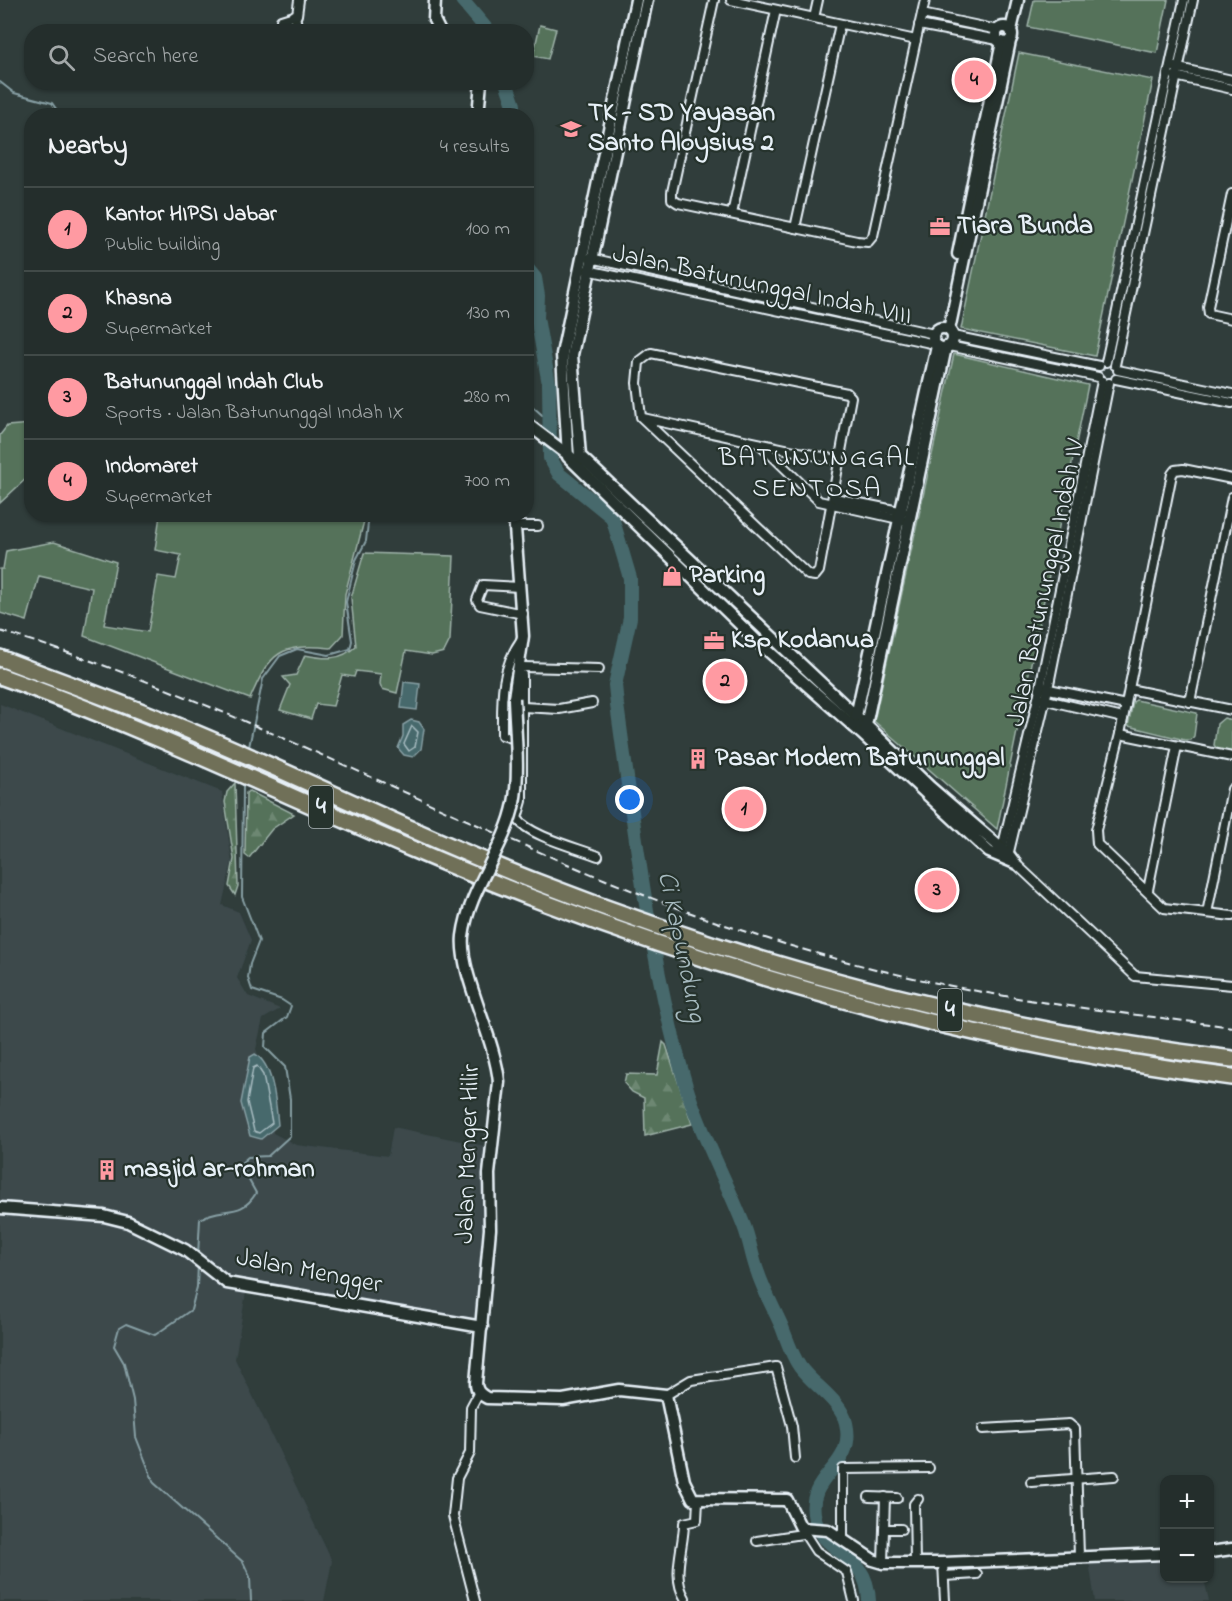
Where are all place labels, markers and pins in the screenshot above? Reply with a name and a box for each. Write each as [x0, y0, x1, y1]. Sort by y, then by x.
pin: 4 [954, 58, 994, 103]
place label: TK - SD Yayasan Santo Aloysius 2 [588, 95, 775, 163]
school or university icon: TK - SD Yayasan Santo Aloysius 2 [559, 117, 583, 141]
place label: Tiara Bunda [957, 208, 1093, 246]
office icon: Tiara Bunda [928, 215, 952, 239]
place label: Parking [689, 557, 765, 596]
shop icon: Parking [660, 564, 684, 588]
place label: Ksp Kodanua [731, 622, 874, 660]
office icon: Ksp Kodanua [702, 629, 726, 653]
pin: 2 [706, 658, 744, 704]
place label: Pasar Modern Batununggal [715, 740, 1005, 779]
building icon: Pasar Modern Batununggal [686, 747, 710, 771]
pin: 1 [724, 786, 764, 832]
pin: 3 [918, 868, 956, 912]
place label: masjid ar-rohman [124, 1151, 315, 1189]
building icon: masjid ar-rohman [95, 1158, 119, 1182]

